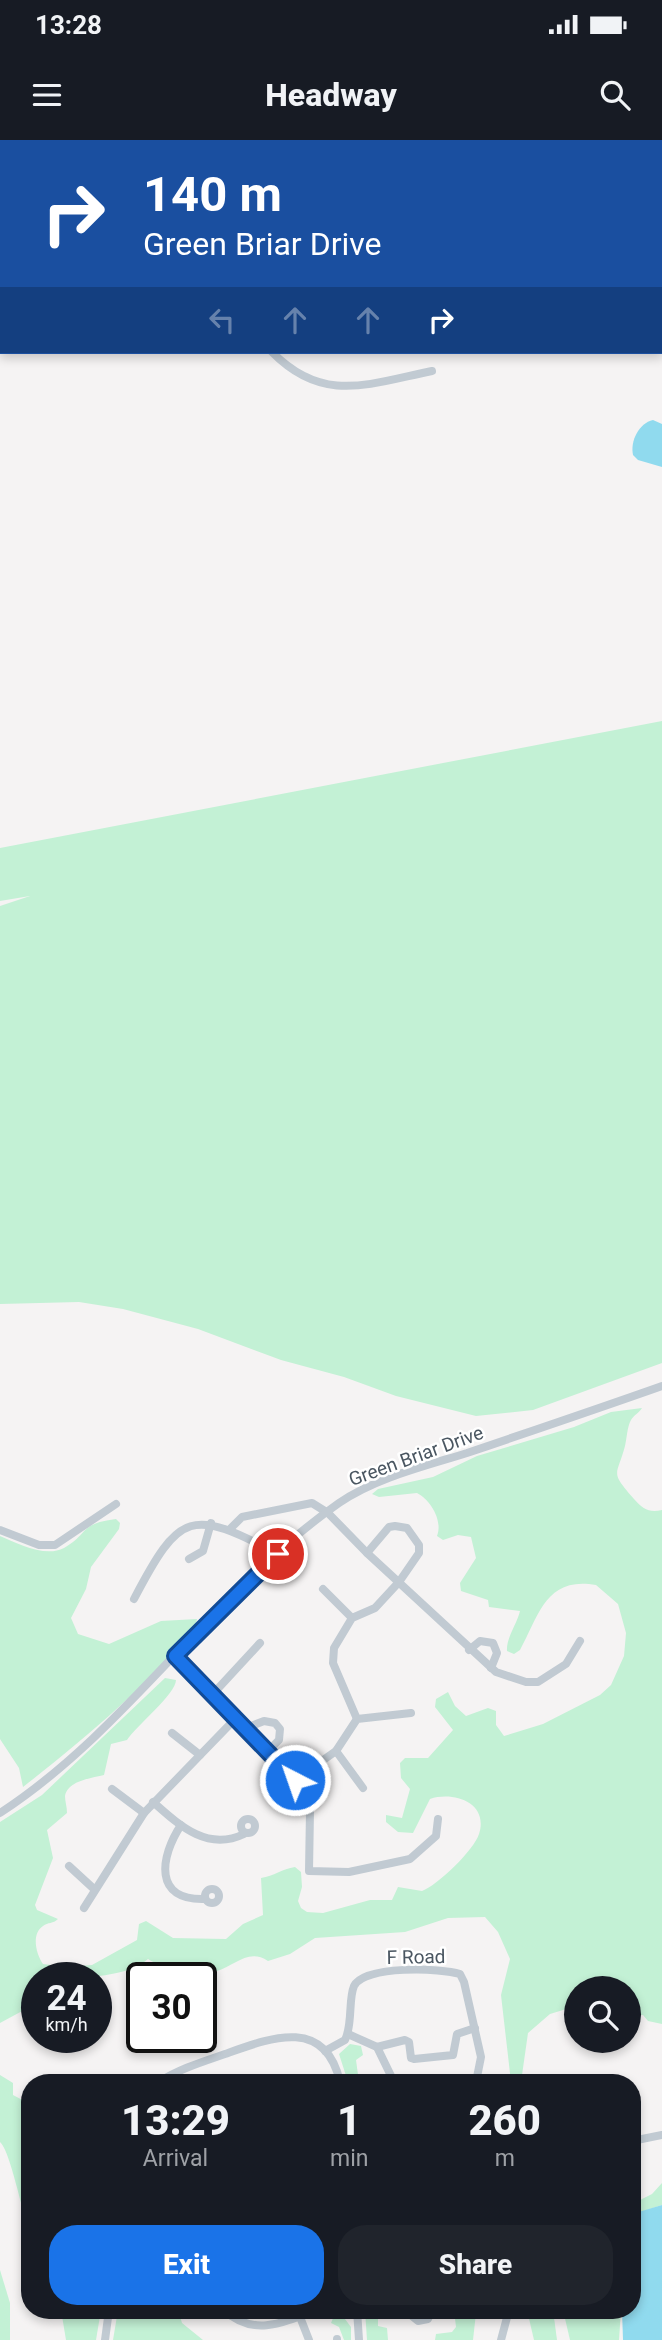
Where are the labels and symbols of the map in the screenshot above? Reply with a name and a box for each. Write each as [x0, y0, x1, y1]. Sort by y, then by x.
street label: Green Briar Drive [346, 1421, 486, 1491]
pin [248, 1524, 308, 1584]
position arrow [258, 1743, 332, 1817]
street label: F Road [386, 1945, 446, 1969]
speed limit sign: 30 [126, 1962, 217, 2053]

